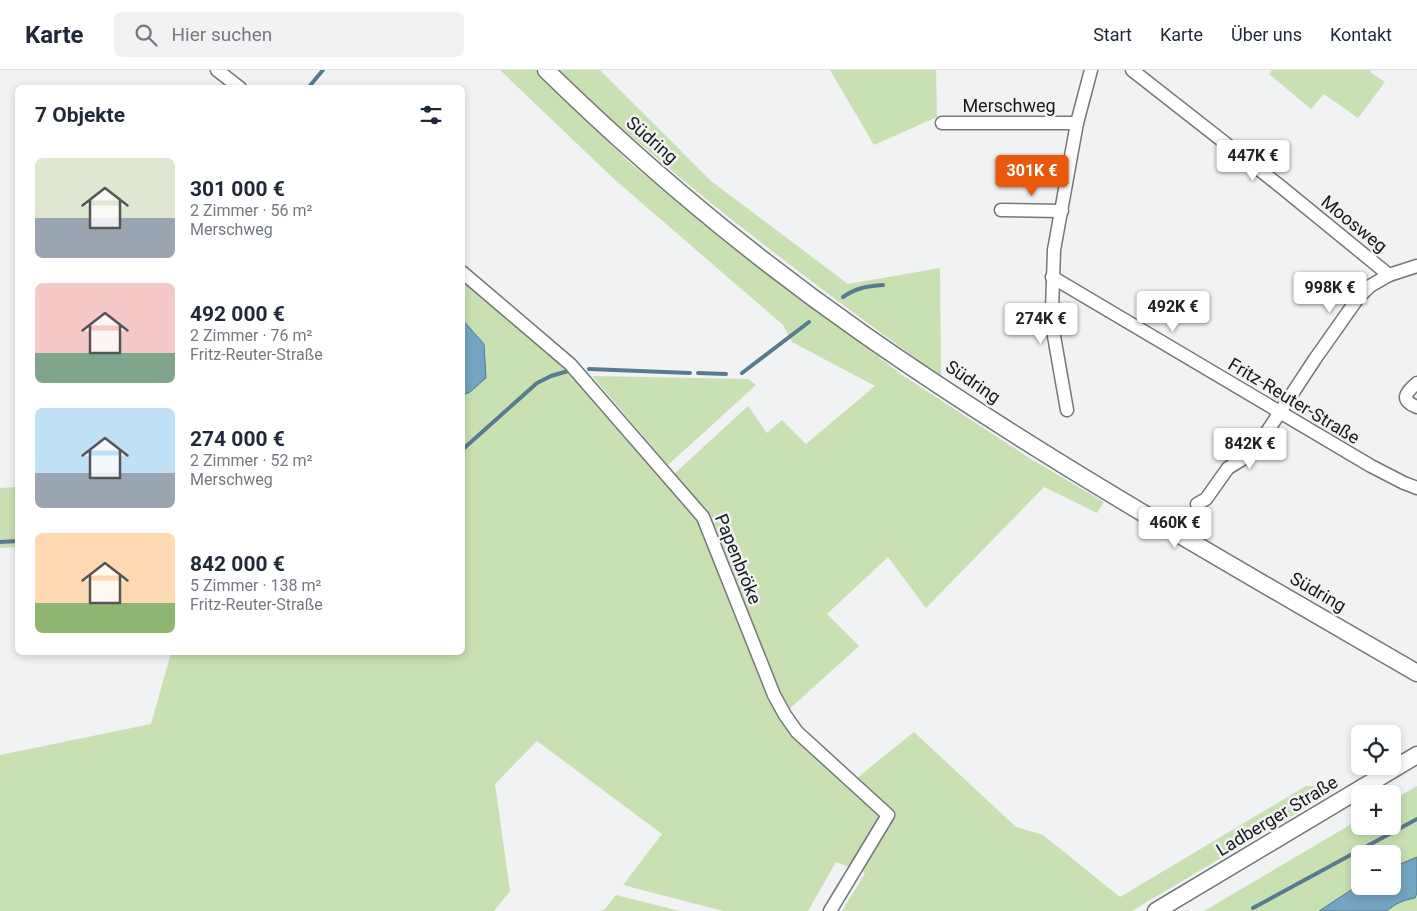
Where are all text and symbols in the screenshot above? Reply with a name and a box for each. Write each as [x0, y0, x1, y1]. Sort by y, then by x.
search box [114, 12, 464, 57]
text: Karte [25, 21, 84, 49]
icon: search [132, 21, 160, 49]
text: Hier suchen [172, 23, 272, 46]
text: Start [1093, 24, 1132, 45]
text: Karte [1160, 24, 1203, 45]
text: Über uns [1231, 24, 1302, 45]
text: Kontakt [1330, 24, 1392, 45]
street label: Merschweg [962, 95, 1056, 116]
icon: filters [417, 101, 445, 129]
text: 7 Objekte [35, 103, 125, 127]
street label: Südring [622, 112, 682, 168]
pin: 447K € [1212, 140, 1294, 182]
text: 447K € [1228, 146, 1278, 165]
pin: 301K € [991, 154, 1073, 197]
text: 301K € [1007, 161, 1057, 180]
text: 301 000 € [190, 177, 285, 201]
icon: home [75, 178, 135, 238]
street label: Moosweg [1317, 191, 1392, 257]
text: 2 Zimmer · 56 m² [190, 201, 312, 220]
text: Merschweg [190, 220, 273, 239]
pin: 998K € [1289, 272, 1371, 314]
text: 998K € [1305, 278, 1355, 297]
pin: 492K € [1132, 290, 1214, 333]
text: 492K € [1148, 297, 1198, 316]
text: 492 000 € [190, 302, 285, 326]
pin: 274K € [1000, 302, 1082, 345]
icon: home [75, 303, 135, 363]
text: 274K € [1016, 309, 1066, 328]
text: 2 Zimmer · 76 m² [190, 326, 312, 345]
text: Fritz-Reuter-Straße [190, 345, 323, 364]
street label: Fritz-Reuter-Straße [1225, 353, 1364, 448]
street label: Südring [942, 356, 1005, 407]
text: 274 000 € [190, 427, 285, 451]
icon: home [75, 428, 135, 488]
pin: 842K € [1209, 428, 1291, 470]
text: 842K € [1225, 434, 1275, 453]
text: 2 Zimmer · 52 m² [190, 451, 312, 470]
text: Merschweg [190, 470, 273, 489]
pin: 460K € [1134, 506, 1216, 549]
street label: Papenbröke [711, 511, 766, 607]
text: 460K € [1150, 513, 1200, 532]
text: 842 000 € [190, 552, 285, 576]
icon: home [75, 553, 135, 613]
street label: Südring [1286, 567, 1350, 616]
text: 5 Zimmer · 138 m² [190, 576, 321, 595]
text: Fritz-Reuter-Straße [190, 595, 323, 614]
map controls [1351, 725, 1401, 895]
button: locate [1351, 725, 1401, 775]
street label: Ladberger Straße [1212, 771, 1341, 860]
button: + [1351, 785, 1401, 835]
button: − [1351, 845, 1401, 895]

